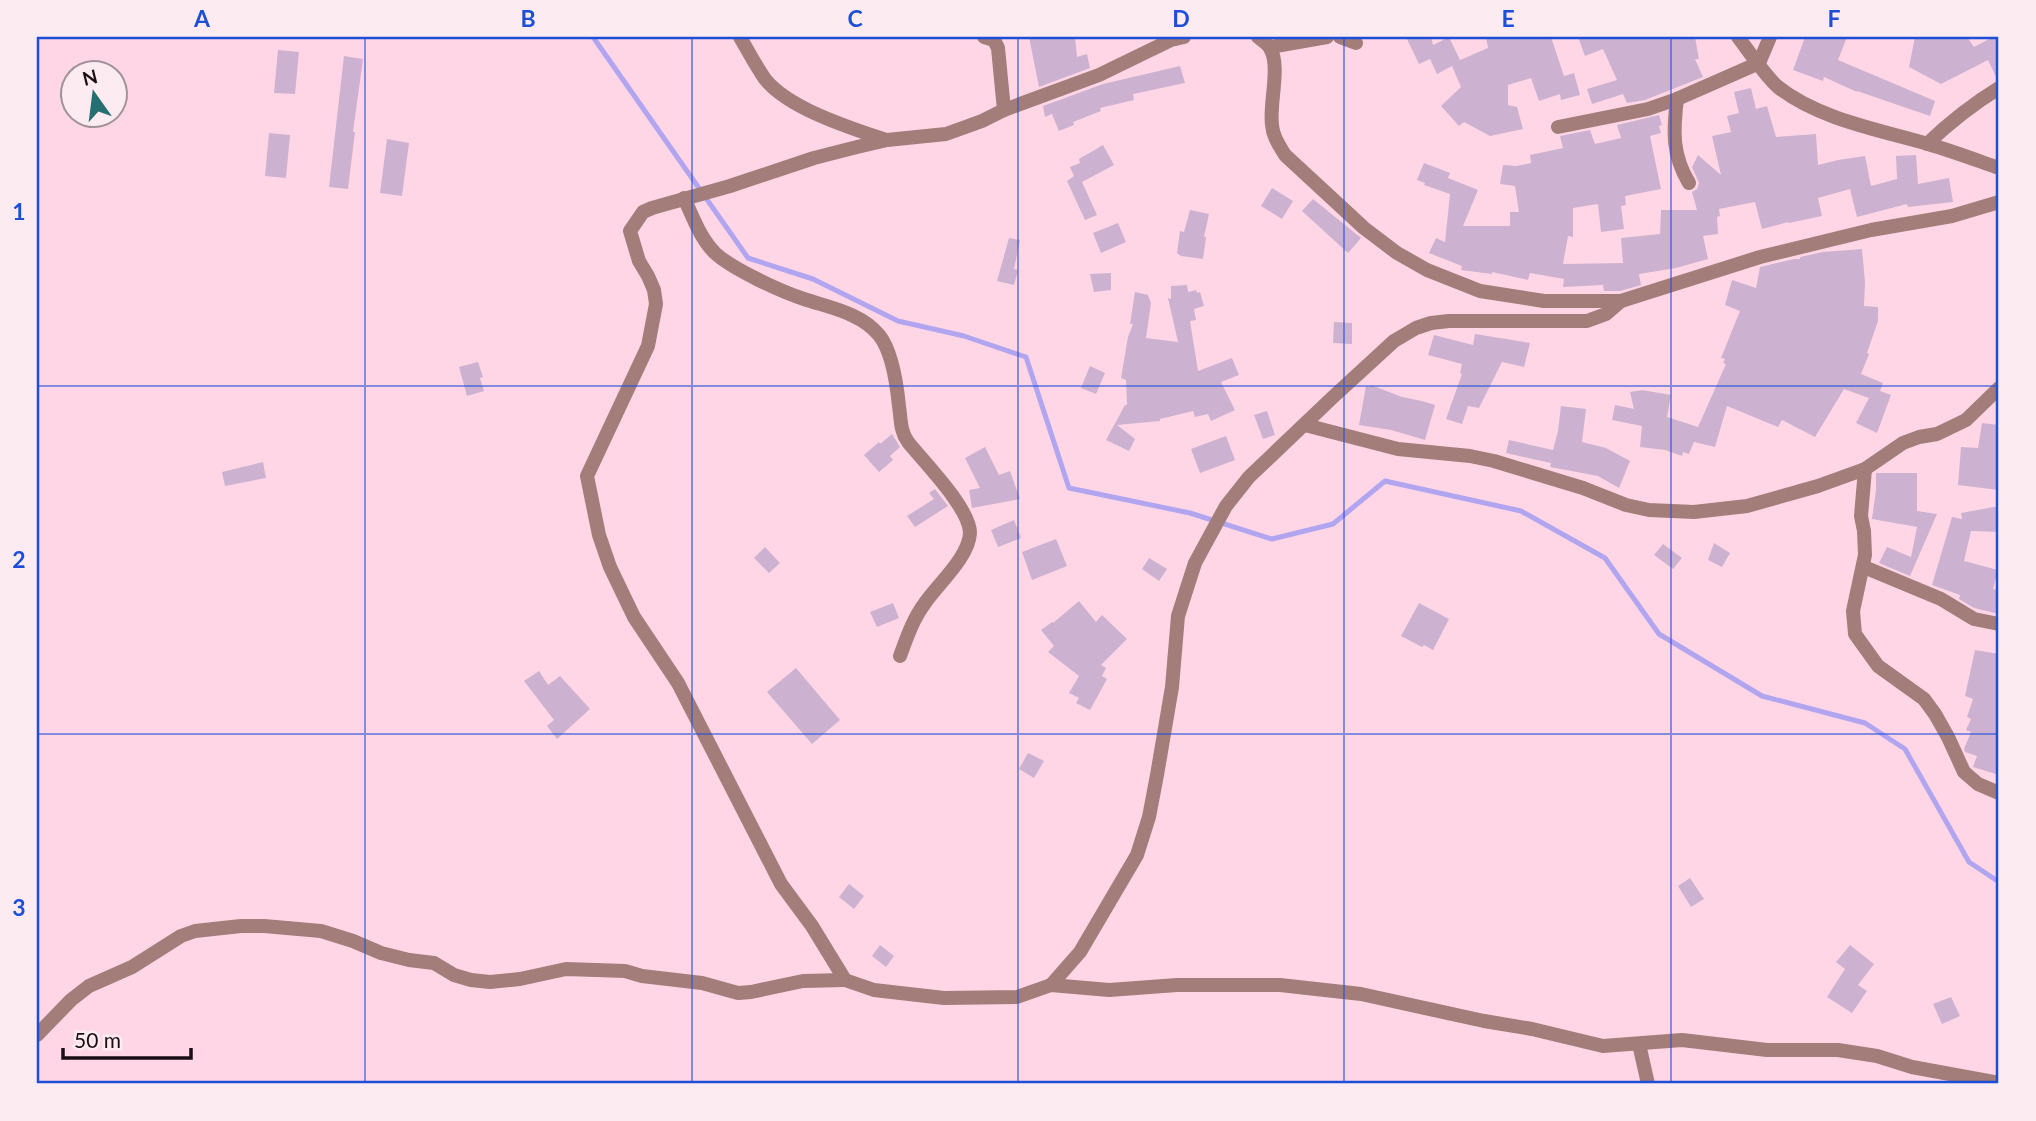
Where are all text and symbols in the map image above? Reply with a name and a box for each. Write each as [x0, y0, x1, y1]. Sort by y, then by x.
text: A [193, 4, 211, 32]
text: B [520, 4, 536, 32]
text: C [847, 4, 863, 32]
text: D [1172, 4, 1190, 32]
text: E [1501, 4, 1515, 32]
text: F [1827, 4, 1841, 32]
north arrow [60, 60, 130, 130]
text: N [80, 64, 100, 90]
text: 1 [12, 197, 26, 225]
text: 2 [12, 545, 26, 573]
text: 3 [12, 893, 26, 921]
scale bar [63, 1016, 191, 1060]
text: 50 m [74, 1027, 121, 1052]

